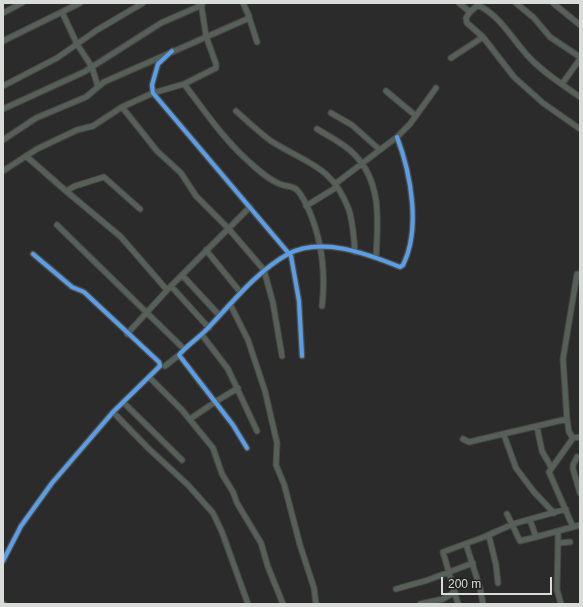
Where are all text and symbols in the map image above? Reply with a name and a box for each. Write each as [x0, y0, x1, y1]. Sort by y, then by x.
scale bar [443, 569, 554, 595]
text: 200 m [448, 577, 481, 591]

